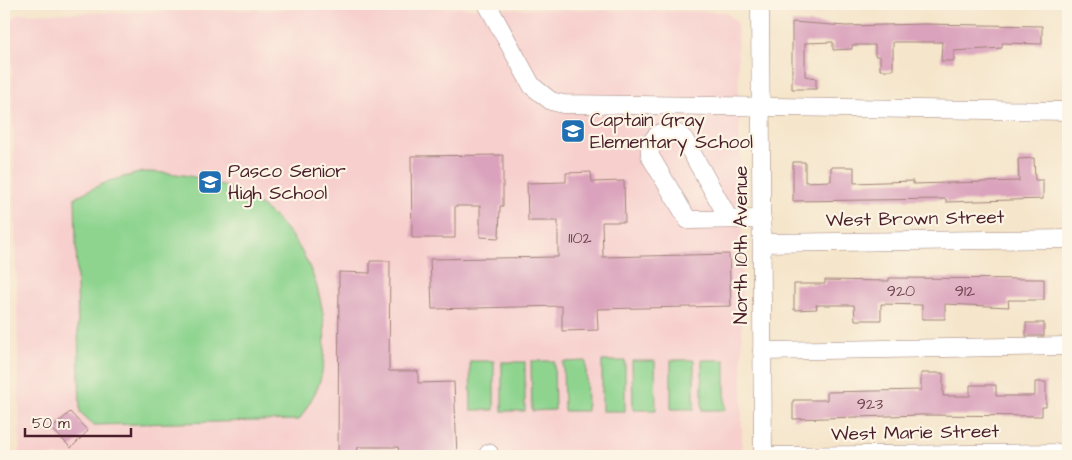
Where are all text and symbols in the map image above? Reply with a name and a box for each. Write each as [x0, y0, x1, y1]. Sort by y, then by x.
place label: Captain Gray Elementary School [590, 107, 753, 157]
school or university icon: Captain Gray Elementary School [560, 118, 586, 144]
place label: Pasco Senior High School [228, 158, 346, 208]
street label: North 10th Avenue [728, 166, 755, 324]
school or university icon: Pasco Senior High School [197, 169, 223, 195]
street label: West Brown Street [825, 204, 1005, 234]
house number: 1102 [568, 227, 592, 249]
house number: 920 [887, 280, 915, 302]
house number: 912 [955, 280, 975, 302]
house number: 923 [857, 393, 883, 415]
scale bar [25, 405, 131, 437]
text: 50 m [32, 413, 70, 434]
street label: West Marie Street [831, 418, 1000, 448]

